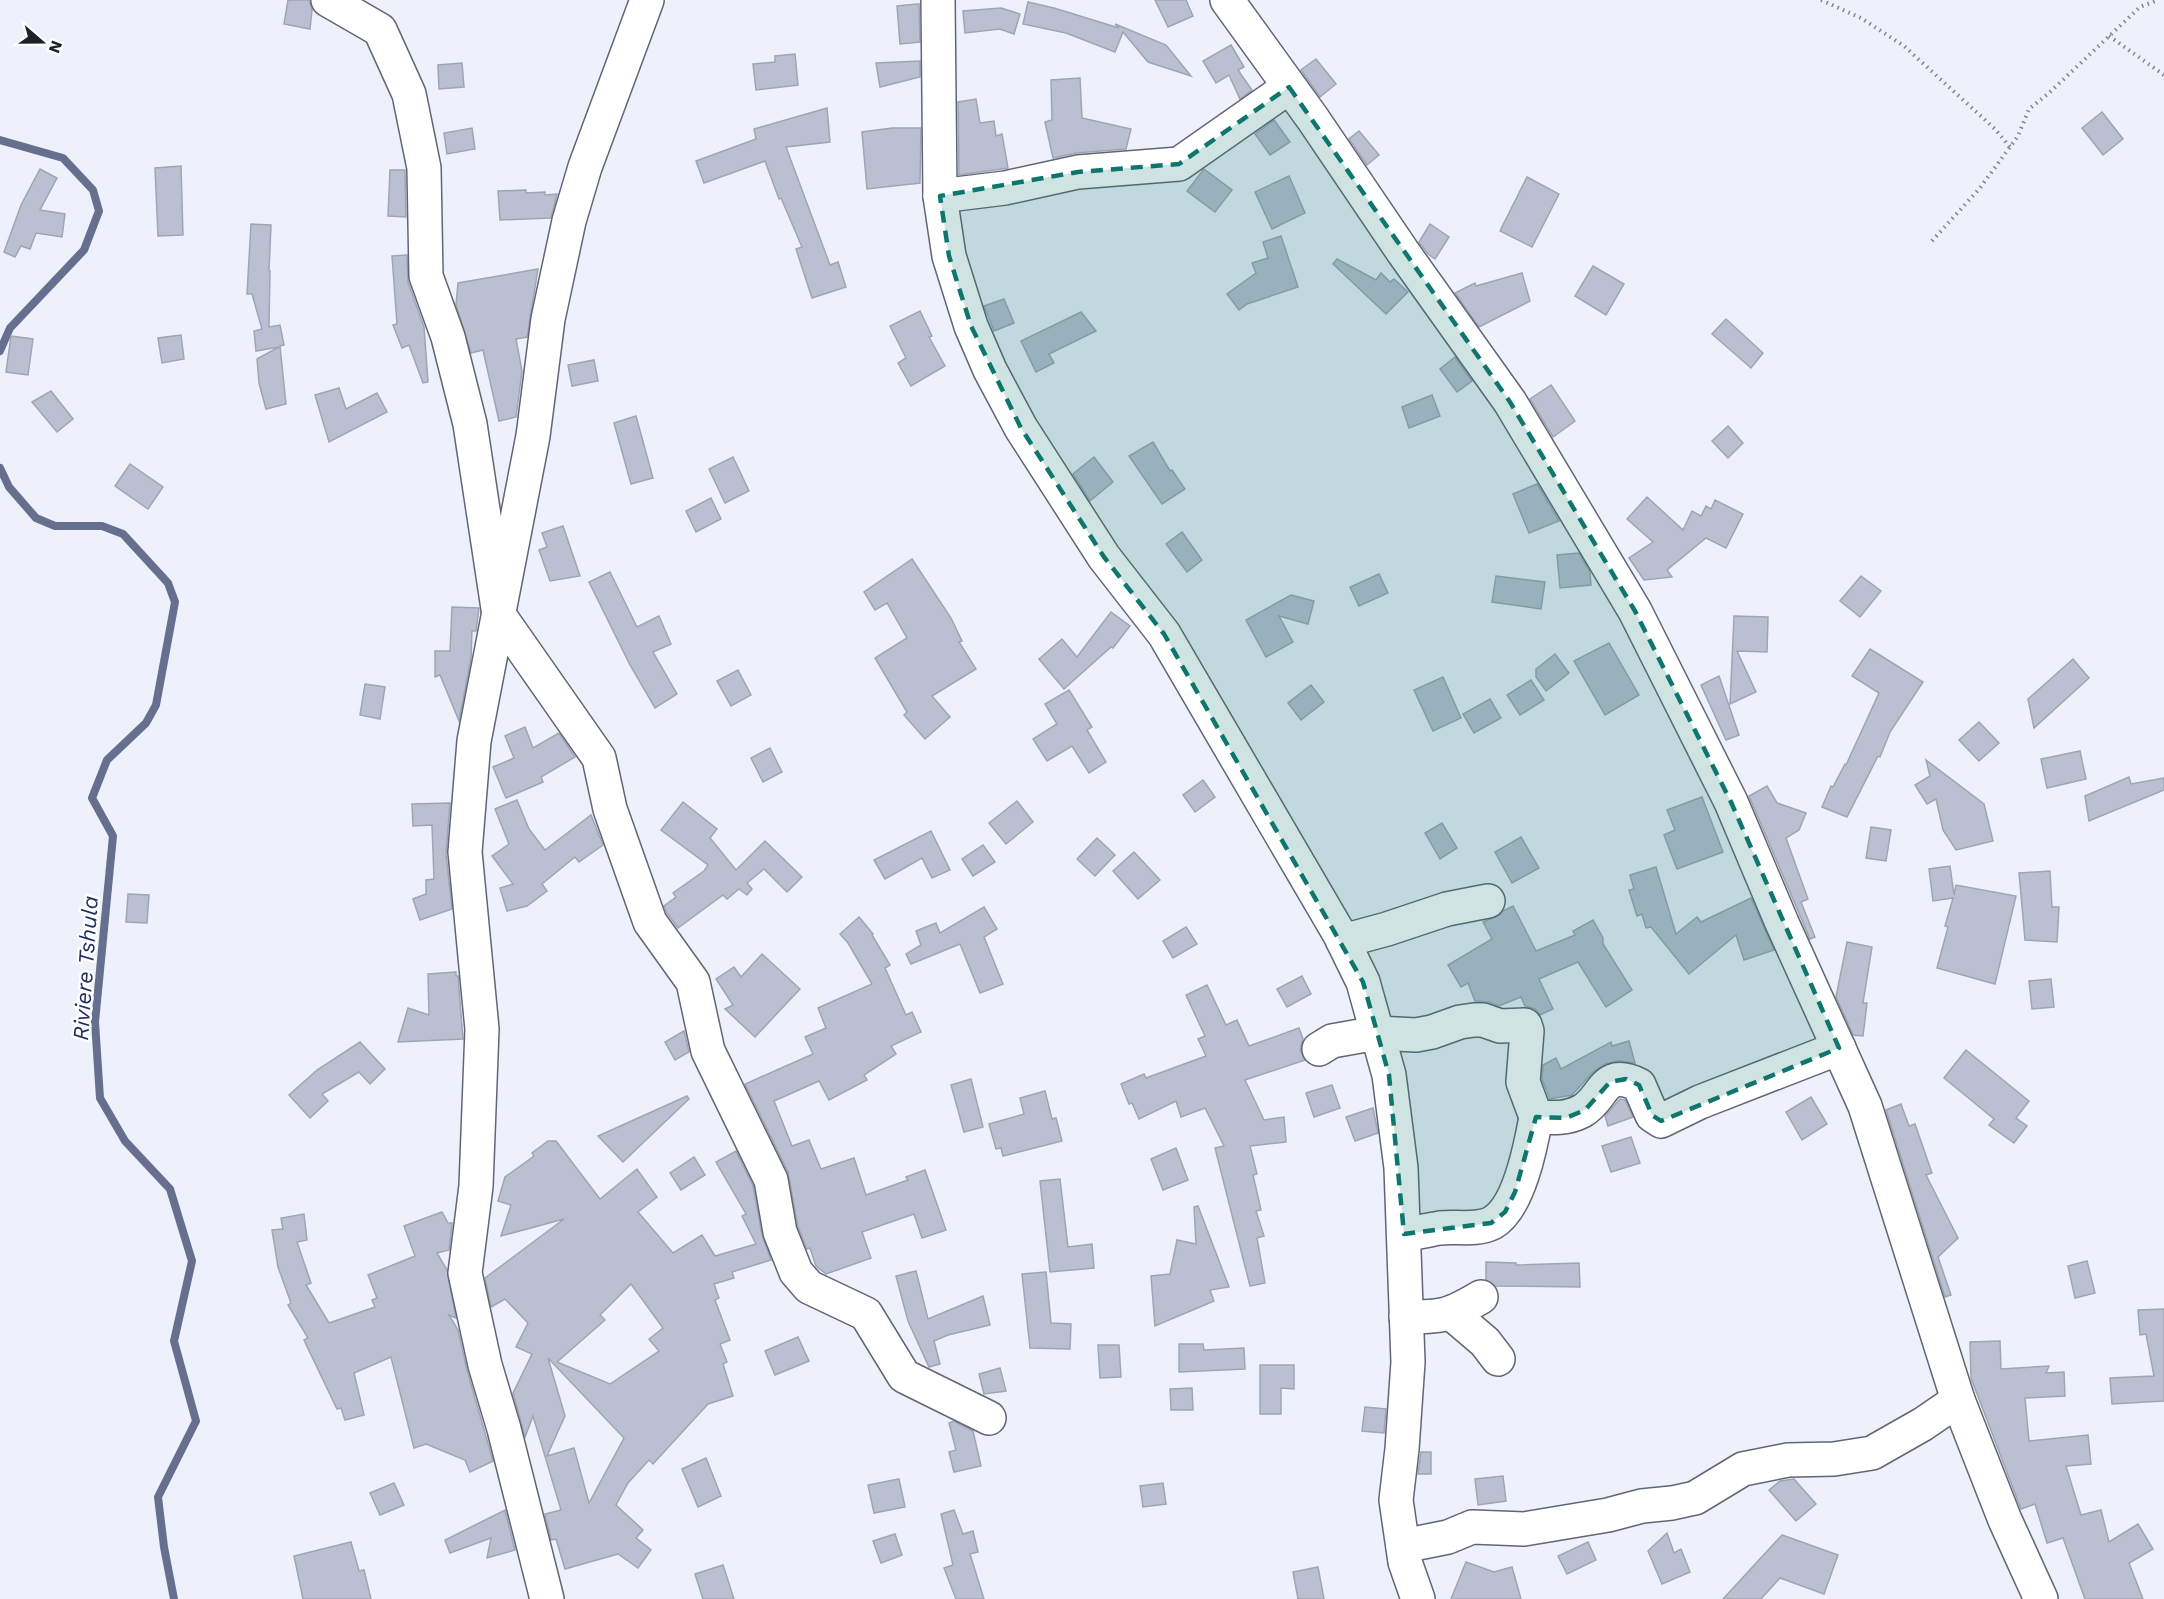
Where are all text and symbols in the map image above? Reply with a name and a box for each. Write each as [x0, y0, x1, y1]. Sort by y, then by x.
north arrow [12, 12, 72, 72]
text: N [45, 38, 67, 56]
water label: Riviere Tshula [68, 895, 103, 1041]

